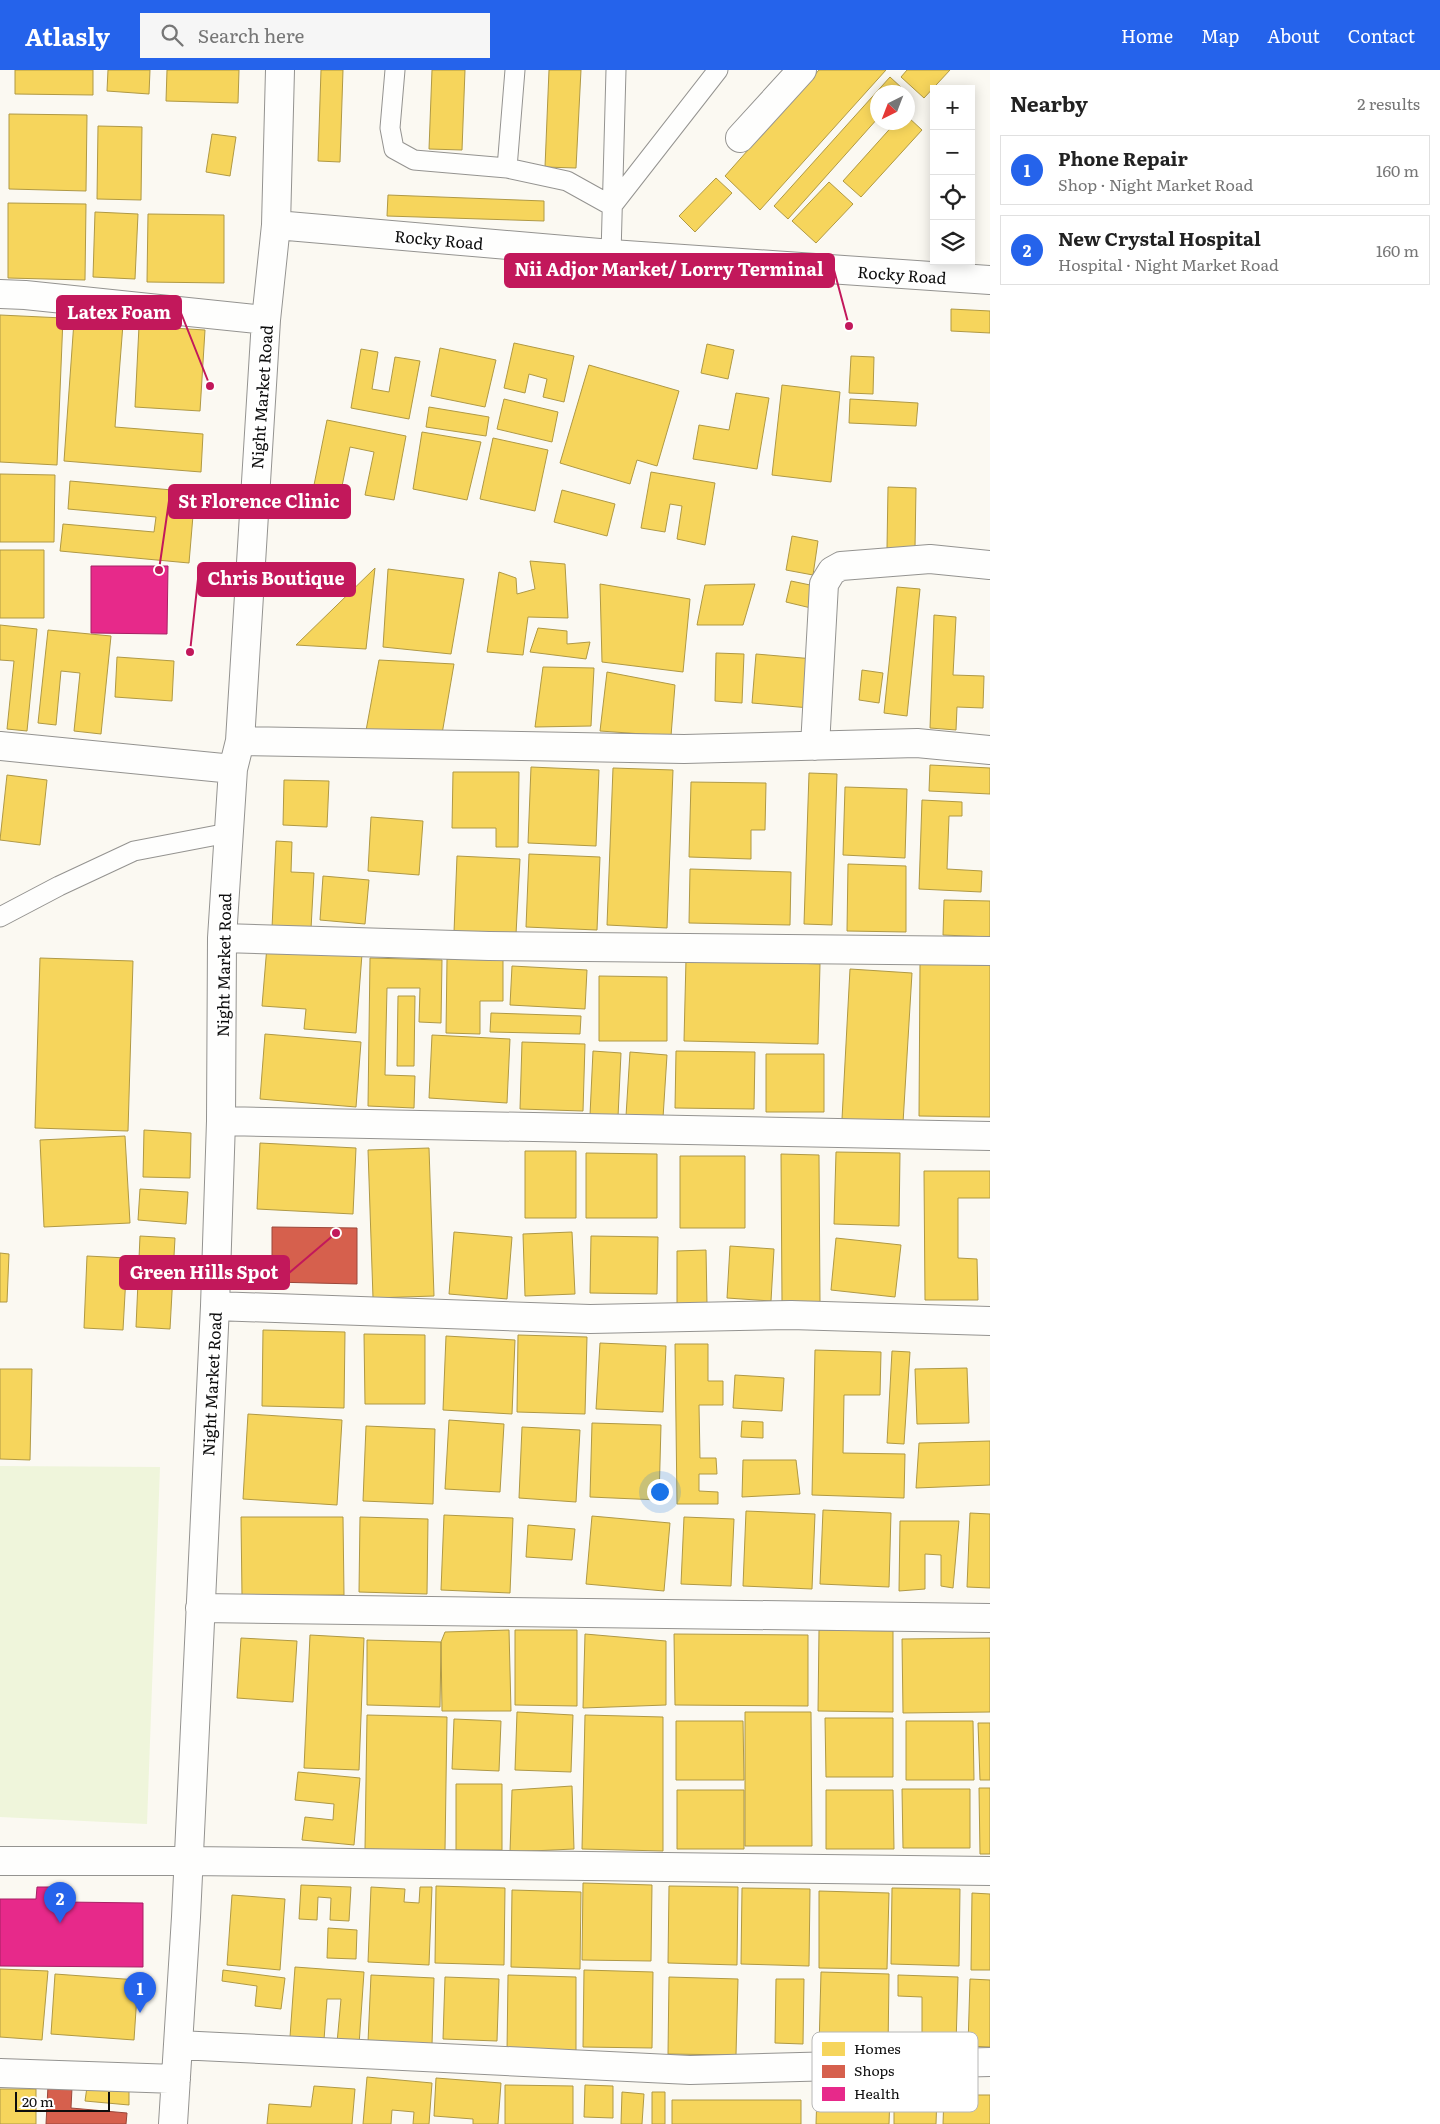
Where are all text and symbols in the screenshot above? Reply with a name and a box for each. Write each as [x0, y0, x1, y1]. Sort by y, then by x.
search box [140, 13, 490, 58]
text: Atlasly [25, 18, 110, 53]
icon: search [158, 21, 186, 49]
text: Search here [198, 21, 304, 49]
text: Home [1121, 22, 1173, 49]
text: Map [1201, 22, 1239, 49]
text: About [1267, 22, 1320, 49]
text: Contact [1348, 22, 1415, 49]
north arrow [870, 85, 915, 130]
map controls [930, 85, 975, 265]
button: + [930, 85, 975, 130]
text: Nearby [1010, 87, 1088, 118]
text: 2 results [1357, 91, 1420, 115]
button: − [930, 130, 975, 175]
text: Phone Repair [1058, 144, 1188, 172]
text: 1 [1024, 158, 1030, 182]
text: 160 m [1376, 158, 1419, 182]
text: Shop · Night Market Road [1058, 172, 1253, 196]
button: locate [930, 175, 975, 220]
button: layers [930, 220, 975, 265]
street label: Rocky Road [393, 223, 485, 255]
text: New Crystal Hospital [1058, 224, 1261, 252]
text: 2 [1023, 238, 1031, 262]
text: 160 m [1376, 238, 1419, 262]
text: Hospital · Night Market Road [1058, 252, 1279, 276]
callout: Nii Adjor Market/ Lorry Terminal [505, 254, 834, 287]
text: Nii Adjor Market/ Lorry Terminal [514, 255, 824, 282]
street label: Rocky Road [857, 259, 948, 289]
callout: Latex Foam [57, 296, 181, 329]
text: Latex Foam [67, 298, 171, 325]
street label: Night Market Road [244, 324, 278, 470]
callout: St Florence Clinic [169, 485, 350, 518]
text: St Florence Clinic [178, 487, 340, 514]
callout: Chris Boutique [198, 563, 355, 596]
text: Chris Boutique [207, 564, 345, 591]
street label: Night Market Road [210, 892, 236, 1037]
callout: Green Hills Spot [120, 1256, 289, 1289]
text: Green Hills Spot [130, 1258, 278, 1285]
street label: Night Market Road [195, 1311, 227, 1457]
your location [647, 1479, 673, 1505]
pin: 2 [44, 1882, 76, 1923]
pin: 1 [124, 1972, 156, 2013]
legend [812, 2032, 978, 2112]
text: Homes [854, 2038, 901, 2058]
text: Shops [854, 2060, 894, 2080]
text: Health [854, 2083, 900, 2103]
scale bar [15, 2089, 110, 2112]
text: 20 m [22, 2091, 54, 2111]

